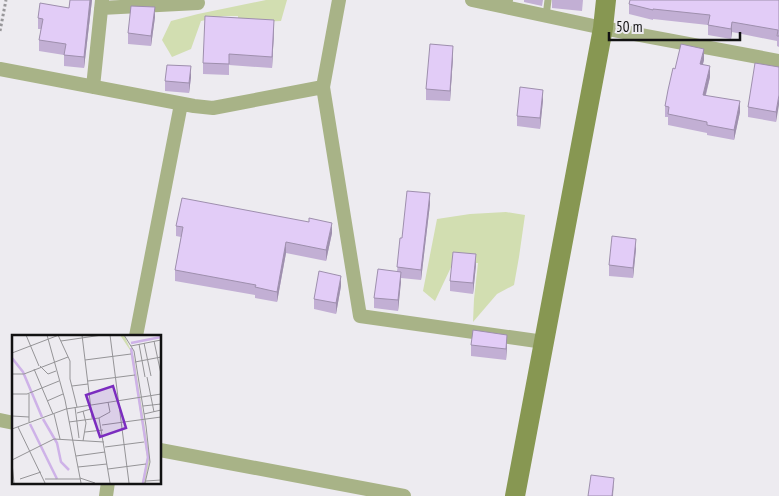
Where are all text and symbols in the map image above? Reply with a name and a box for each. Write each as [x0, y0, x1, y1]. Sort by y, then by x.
scale bar [609, 10, 740, 42]
text: 50 m [616, 17, 642, 36]
inset map [12, 335, 161, 484]

